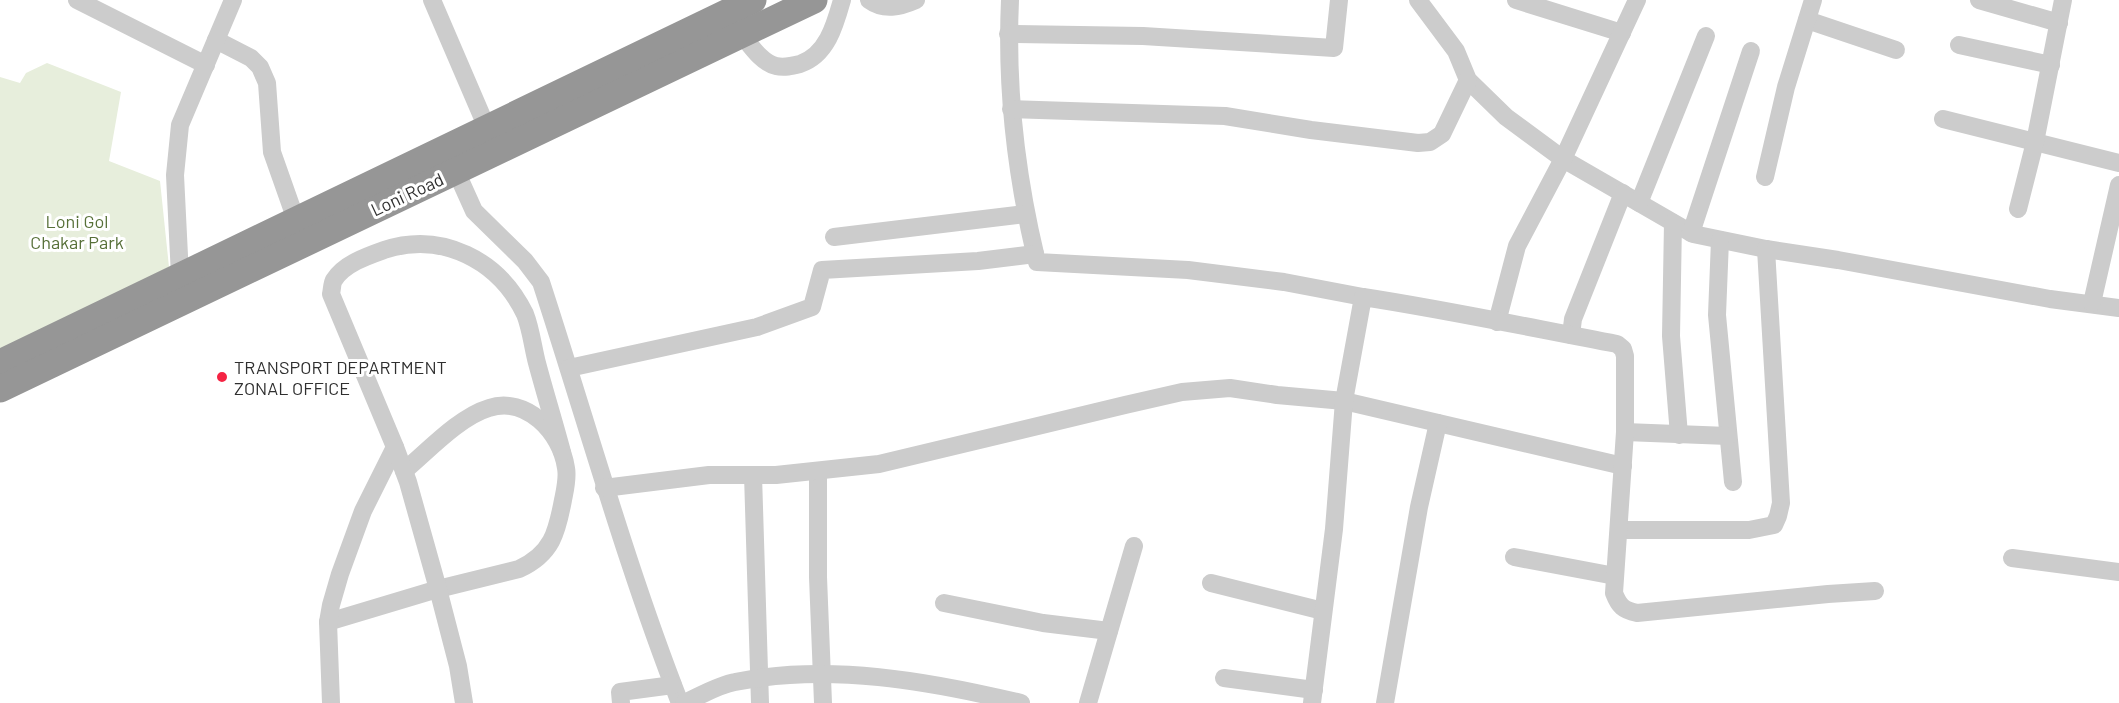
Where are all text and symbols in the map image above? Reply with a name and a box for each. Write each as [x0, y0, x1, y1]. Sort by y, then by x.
street label: Loni Road [367, 168, 447, 220]
park label: Loni Gol Chakar Park [30, 210, 124, 253]
place label: TRANSPORT DEPARTMENT ZONAL OFFICE [234, 356, 447, 399]
marker: TRANSPORT DEPARTMENT ZONAL OFFICE [215, 370, 229, 384]

